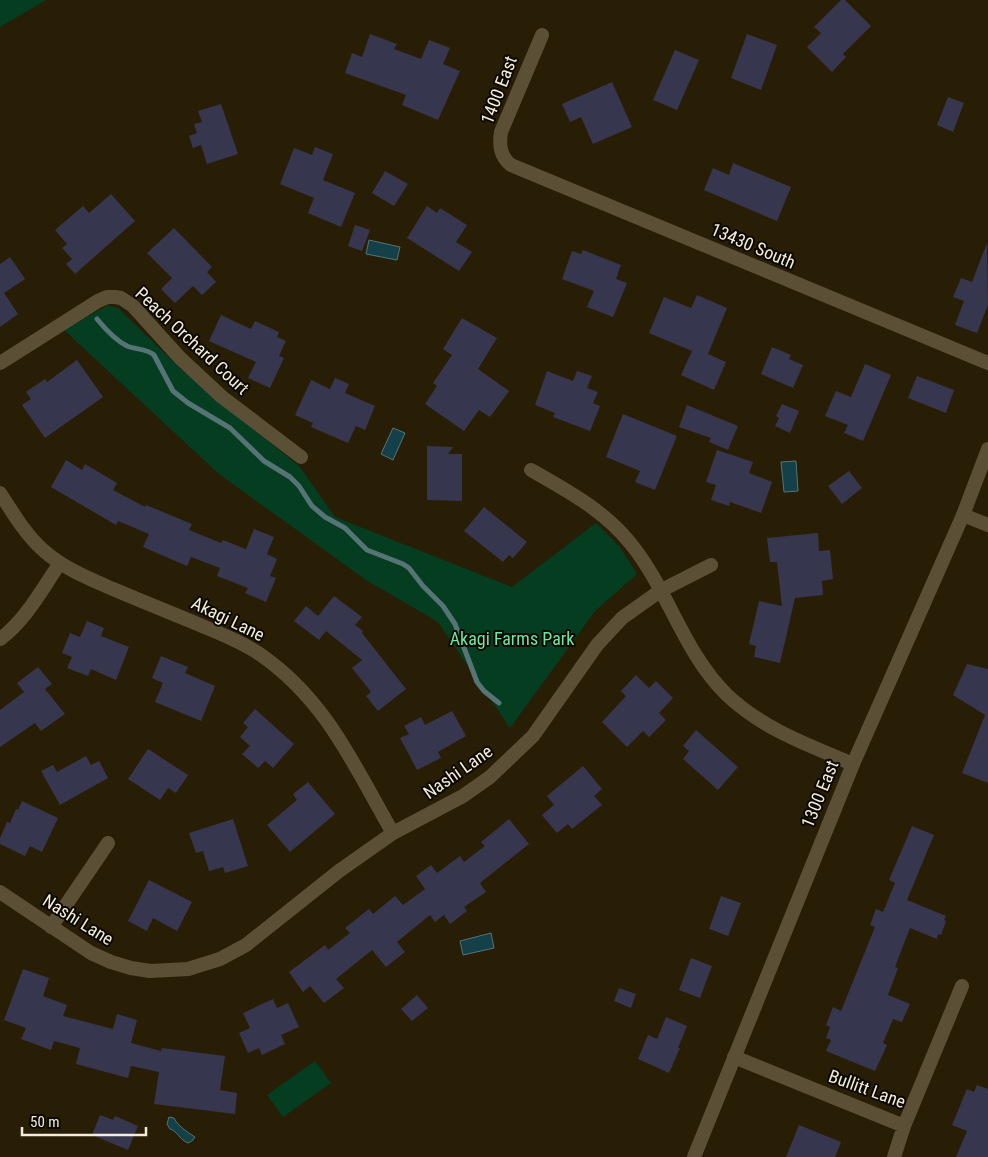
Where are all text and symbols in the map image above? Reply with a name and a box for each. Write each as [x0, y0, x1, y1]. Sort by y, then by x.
street label: 1400 East [476, 53, 521, 127]
street label: 13430 South [708, 218, 799, 273]
street label: Peach Orchard Court [131, 283, 253, 399]
street label: Akagi Lane [188, 592, 268, 645]
park label: Akagi Farms Park [450, 628, 574, 649]
street label: Nashi Lane [419, 740, 496, 803]
street label: 1300 East [797, 757, 843, 831]
street label: Nashi Lane [39, 890, 117, 949]
street label: Bullitt Lane [826, 1065, 908, 1112]
scale bar [22, 1104, 146, 1136]
text: 50 m [30, 1113, 60, 1131]

